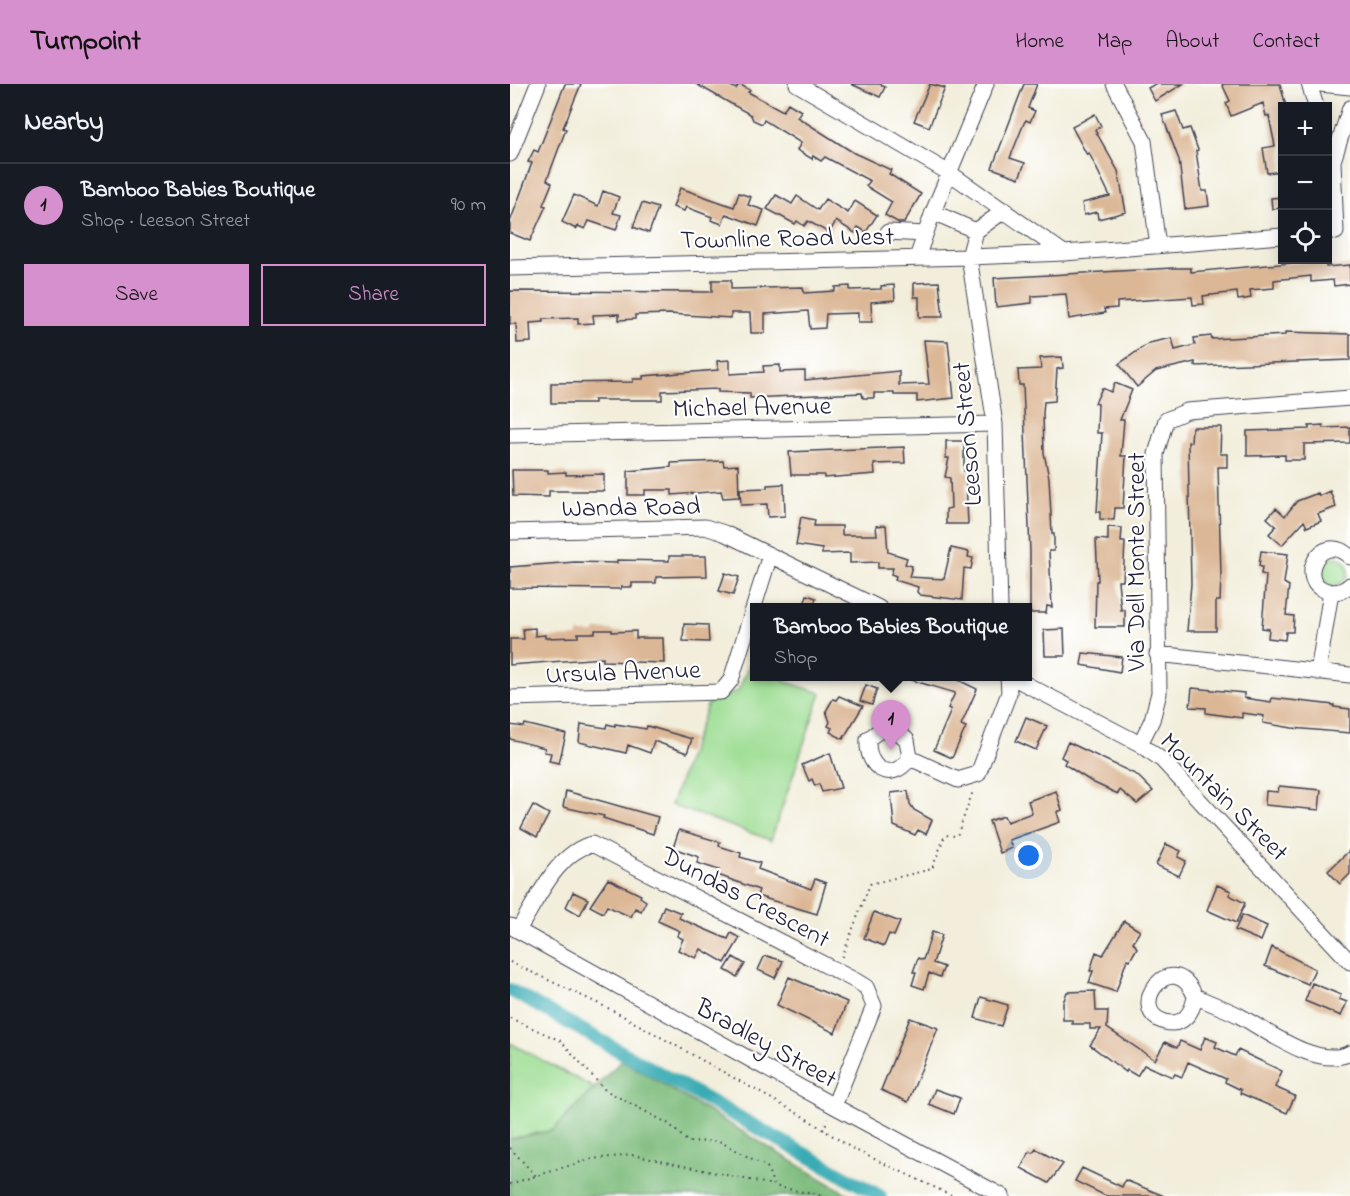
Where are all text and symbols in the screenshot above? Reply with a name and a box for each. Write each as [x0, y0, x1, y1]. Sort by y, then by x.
text: Turnpoint [30, 22, 141, 63]
text: Home [1015, 27, 1064, 57]
text: Map [1097, 27, 1132, 57]
text: About [1165, 27, 1219, 57]
text: Contact [1252, 27, 1320, 57]
map controls [1278, 102, 1332, 264]
button: + [1278, 102, 1332, 156]
text: Nearby [24, 104, 103, 142]
button: − [1278, 156, 1332, 210]
text: Bamboo Babies Boutique [81, 175, 315, 207]
text: 1 [40, 191, 47, 220]
text: 90 m [451, 191, 486, 220]
text: Shop · Leeson Street [81, 207, 250, 236]
button: locate [1278, 210, 1332, 264]
street label: Townline Road West [680, 219, 895, 261]
button: Save [24, 264, 249, 326]
button: Share [261, 264, 486, 326]
street label: Leeson Street [944, 360, 994, 507]
street label: Michael Avenue [672, 389, 832, 429]
street label: Via Dell Monte Street [1119, 452, 1157, 673]
street label: Wanda Road [561, 489, 701, 529]
popup [750, 603, 1032, 681]
text: Bamboo Babies Boutique [774, 612, 1008, 644]
text: Shop [774, 644, 818, 673]
street label: Ursula Avenue [545, 652, 702, 696]
pin: 1 [872, 700, 910, 750]
street label: Mountain Street [1150, 725, 1296, 872]
street label: Dundas Crescent [652, 837, 836, 959]
your location [1014, 841, 1043, 870]
street label: Bradley Street [687, 990, 844, 1099]

